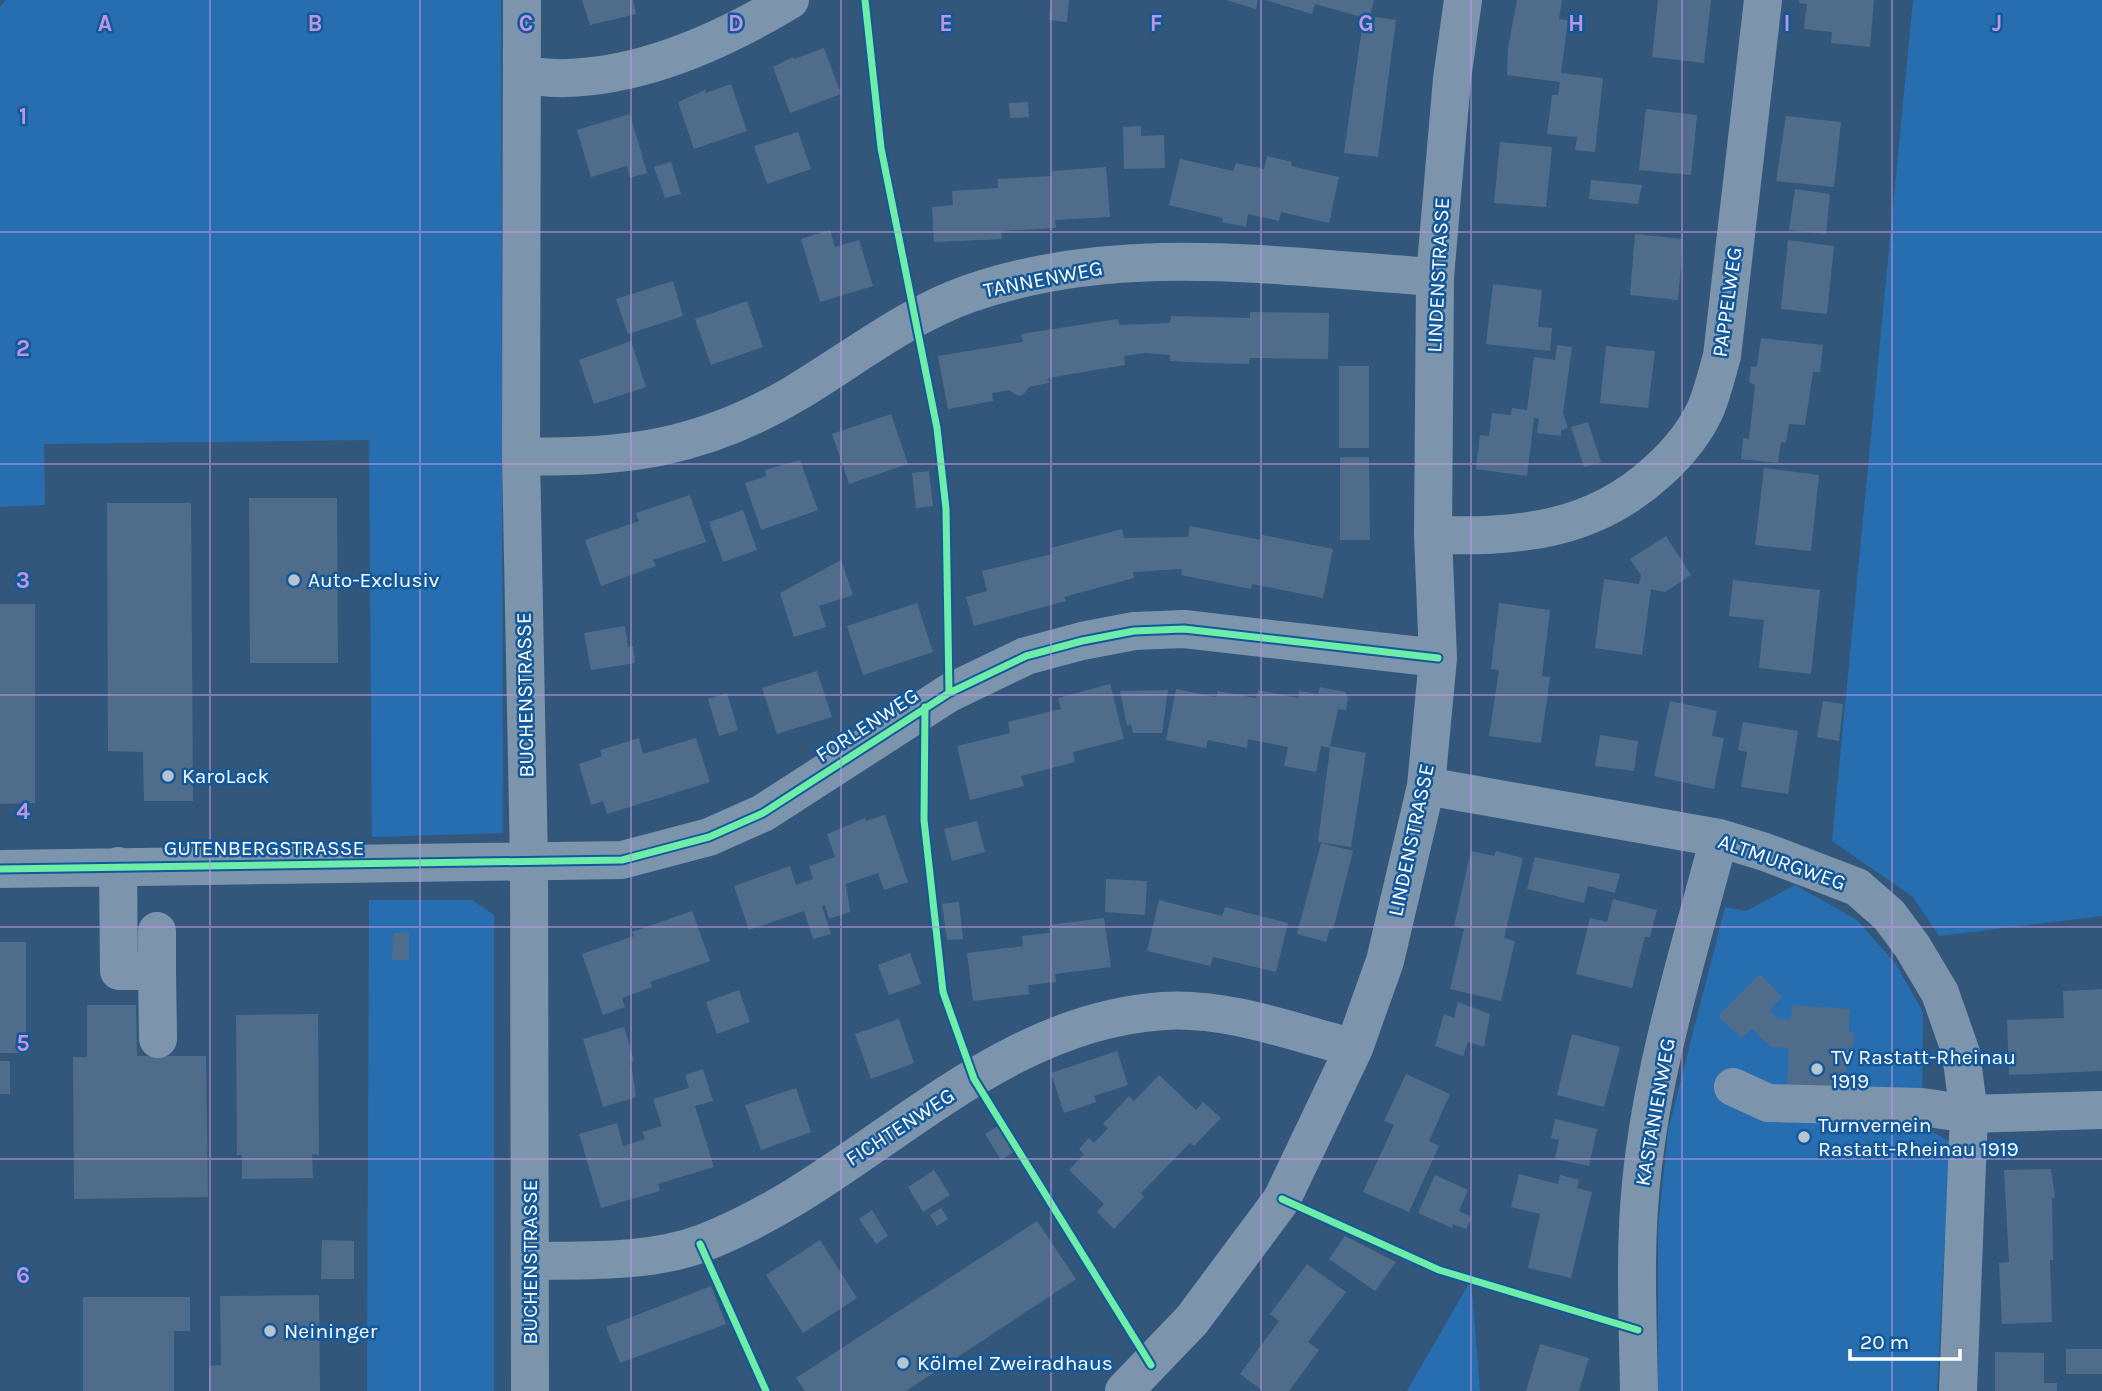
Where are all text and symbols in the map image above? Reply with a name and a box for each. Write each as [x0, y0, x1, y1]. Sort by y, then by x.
text: A [98, 10, 112, 37]
text: B [308, 10, 322, 37]
text: C [519, 10, 533, 37]
text: D [728, 10, 744, 37]
text: E [939, 10, 953, 37]
text: F [1150, 10, 1162, 37]
text: G [1358, 10, 1374, 37]
text: H [1568, 10, 1584, 37]
text: I [1783, 10, 1791, 37]
text: J [1992, 10, 2002, 37]
text: 1 [19, 103, 27, 130]
street label: LINDENSTRASSE [1422, 197, 1454, 353]
street label: PAPPELWEG [1707, 245, 1747, 359]
street label: TANNENWEG [981, 256, 1105, 302]
text: 2 [16, 335, 30, 362]
text: 3 [16, 567, 30, 594]
place label: Auto-Exclusiv [308, 568, 440, 592]
marker: Auto-Exclusiv [286, 572, 302, 588]
street label: BUCHENSTRASSE [512, 612, 538, 778]
street label: FORLENWEG [811, 683, 923, 767]
street label: LINDENSTRASSE [1383, 761, 1439, 919]
place label: KaroLack [182, 764, 270, 788]
marker: KaroLack [160, 768, 176, 784]
text: 4 [16, 798, 30, 825]
street label: ALTMURGWEG [1715, 829, 1849, 895]
street label: GUTENBERGSTRASSE [164, 836, 364, 860]
text: 5 [16, 1030, 30, 1057]
street label: KASTANIENWEG [1630, 1036, 1680, 1188]
place label: TV Rastatt-Rheinau 1919 [1831, 1045, 2016, 1093]
marker: TV Rastatt-Rheinau 1919 [1809, 1061, 1825, 1077]
street label: FICHTENWEG [841, 1083, 959, 1171]
place label: Turnvernein Rastatt-Rheinau 1919 [1818, 1113, 2019, 1161]
marker: Turnvernein Rastatt-Rheinau 1919 [1796, 1129, 1812, 1145]
street label: BUCHENSTRASSE [518, 1179, 542, 1345]
text: 6 [16, 1262, 30, 1289]
scale bar [1850, 1318, 1960, 1362]
place label: Neininger [284, 1319, 378, 1343]
marker: Neininger [262, 1323, 278, 1339]
text: 20 m [1860, 1330, 1909, 1354]
place label: Kölmel Zweiradhaus [917, 1351, 1113, 1375]
marker: Kölmel Zweiradhaus [895, 1355, 911, 1371]

